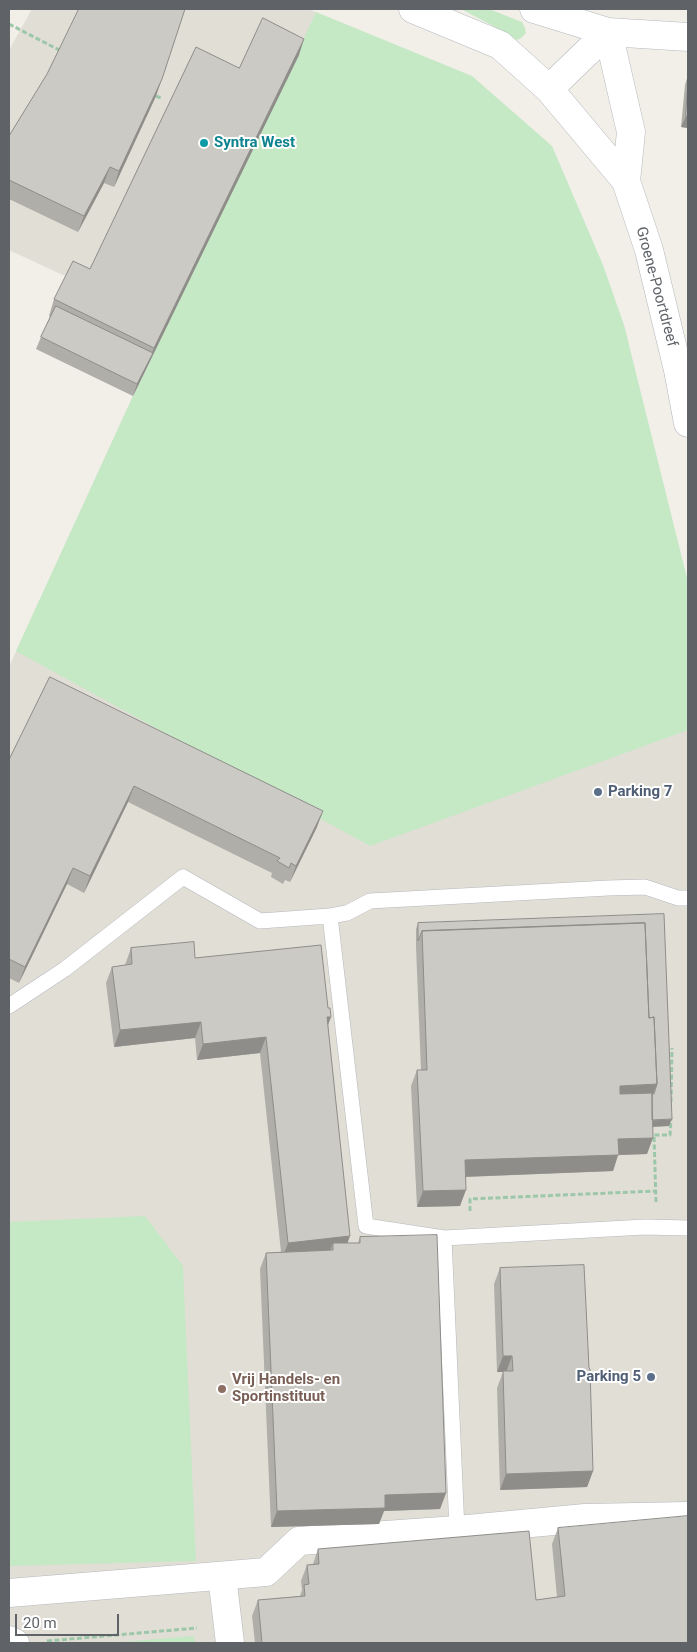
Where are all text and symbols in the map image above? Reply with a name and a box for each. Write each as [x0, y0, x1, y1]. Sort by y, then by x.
place label: Syntra West [214, 134, 295, 152]
marker: Syntra West [198, 137, 210, 149]
street label: Groene-Poortdreef [631, 225, 681, 349]
place label: Parking 7 [608, 783, 672, 801]
marker: Parking 7 [592, 786, 604, 798]
place label: Parking 5 [577, 1368, 641, 1386]
place label: Vrij Handels- en Sportinstituut [232, 1371, 340, 1406]
marker: Parking 5 [645, 1371, 657, 1383]
marker: Vrij Handels- en Sportinstituut [216, 1383, 228, 1395]
scale bar [18, 1604, 121, 1636]
text: 20 m [23, 1614, 57, 1632]

